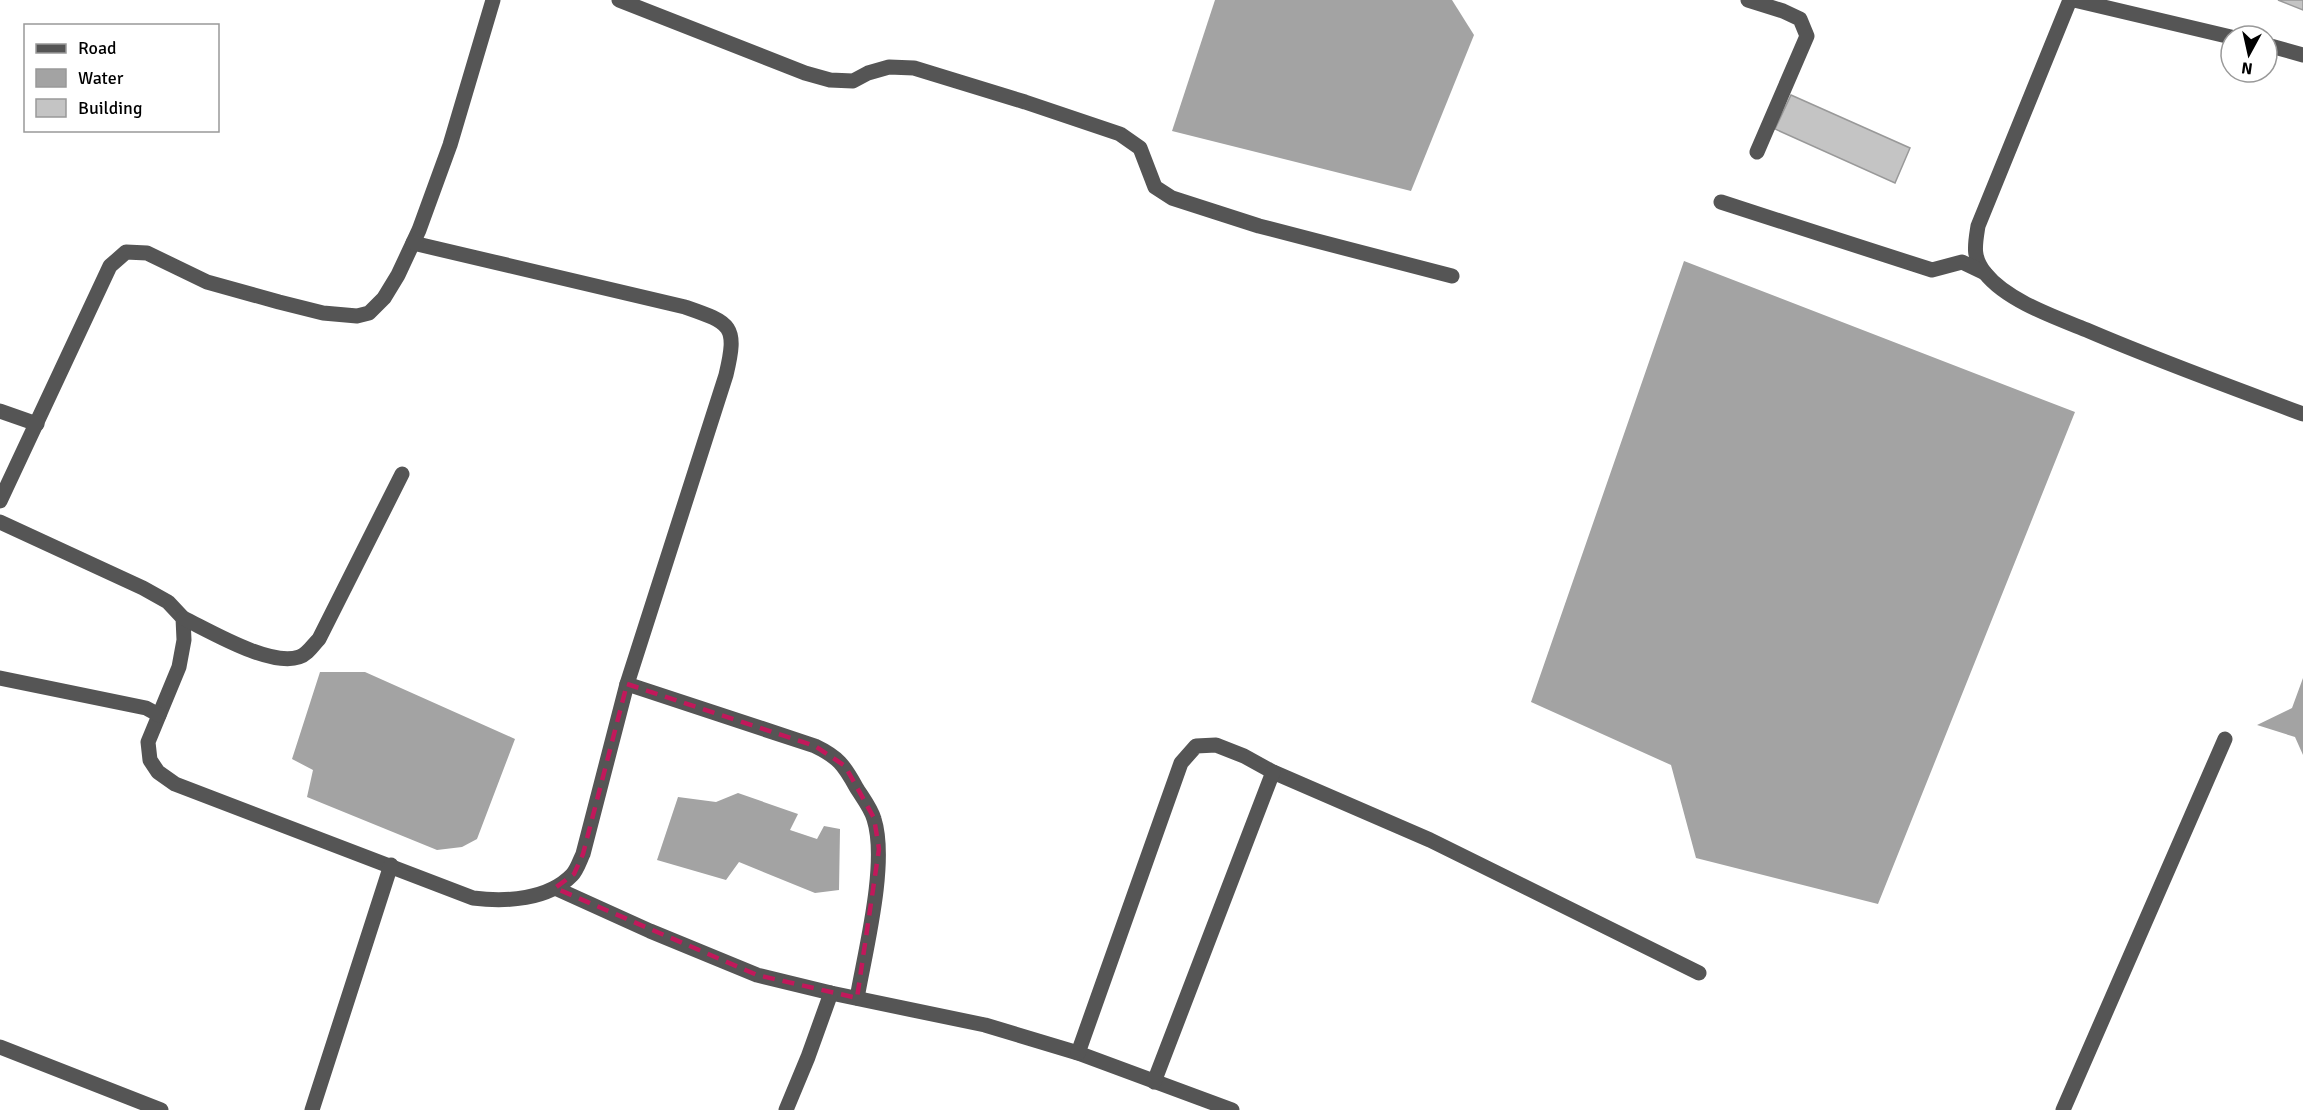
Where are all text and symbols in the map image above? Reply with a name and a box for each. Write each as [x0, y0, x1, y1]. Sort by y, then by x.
legend [24, 24, 219, 132]
north arrow [2219, 24, 2279, 84]
text: Road [78, 37, 117, 59]
text: N [2240, 57, 2254, 79]
text: Water [78, 67, 124, 89]
text: Building [78, 97, 142, 119]

